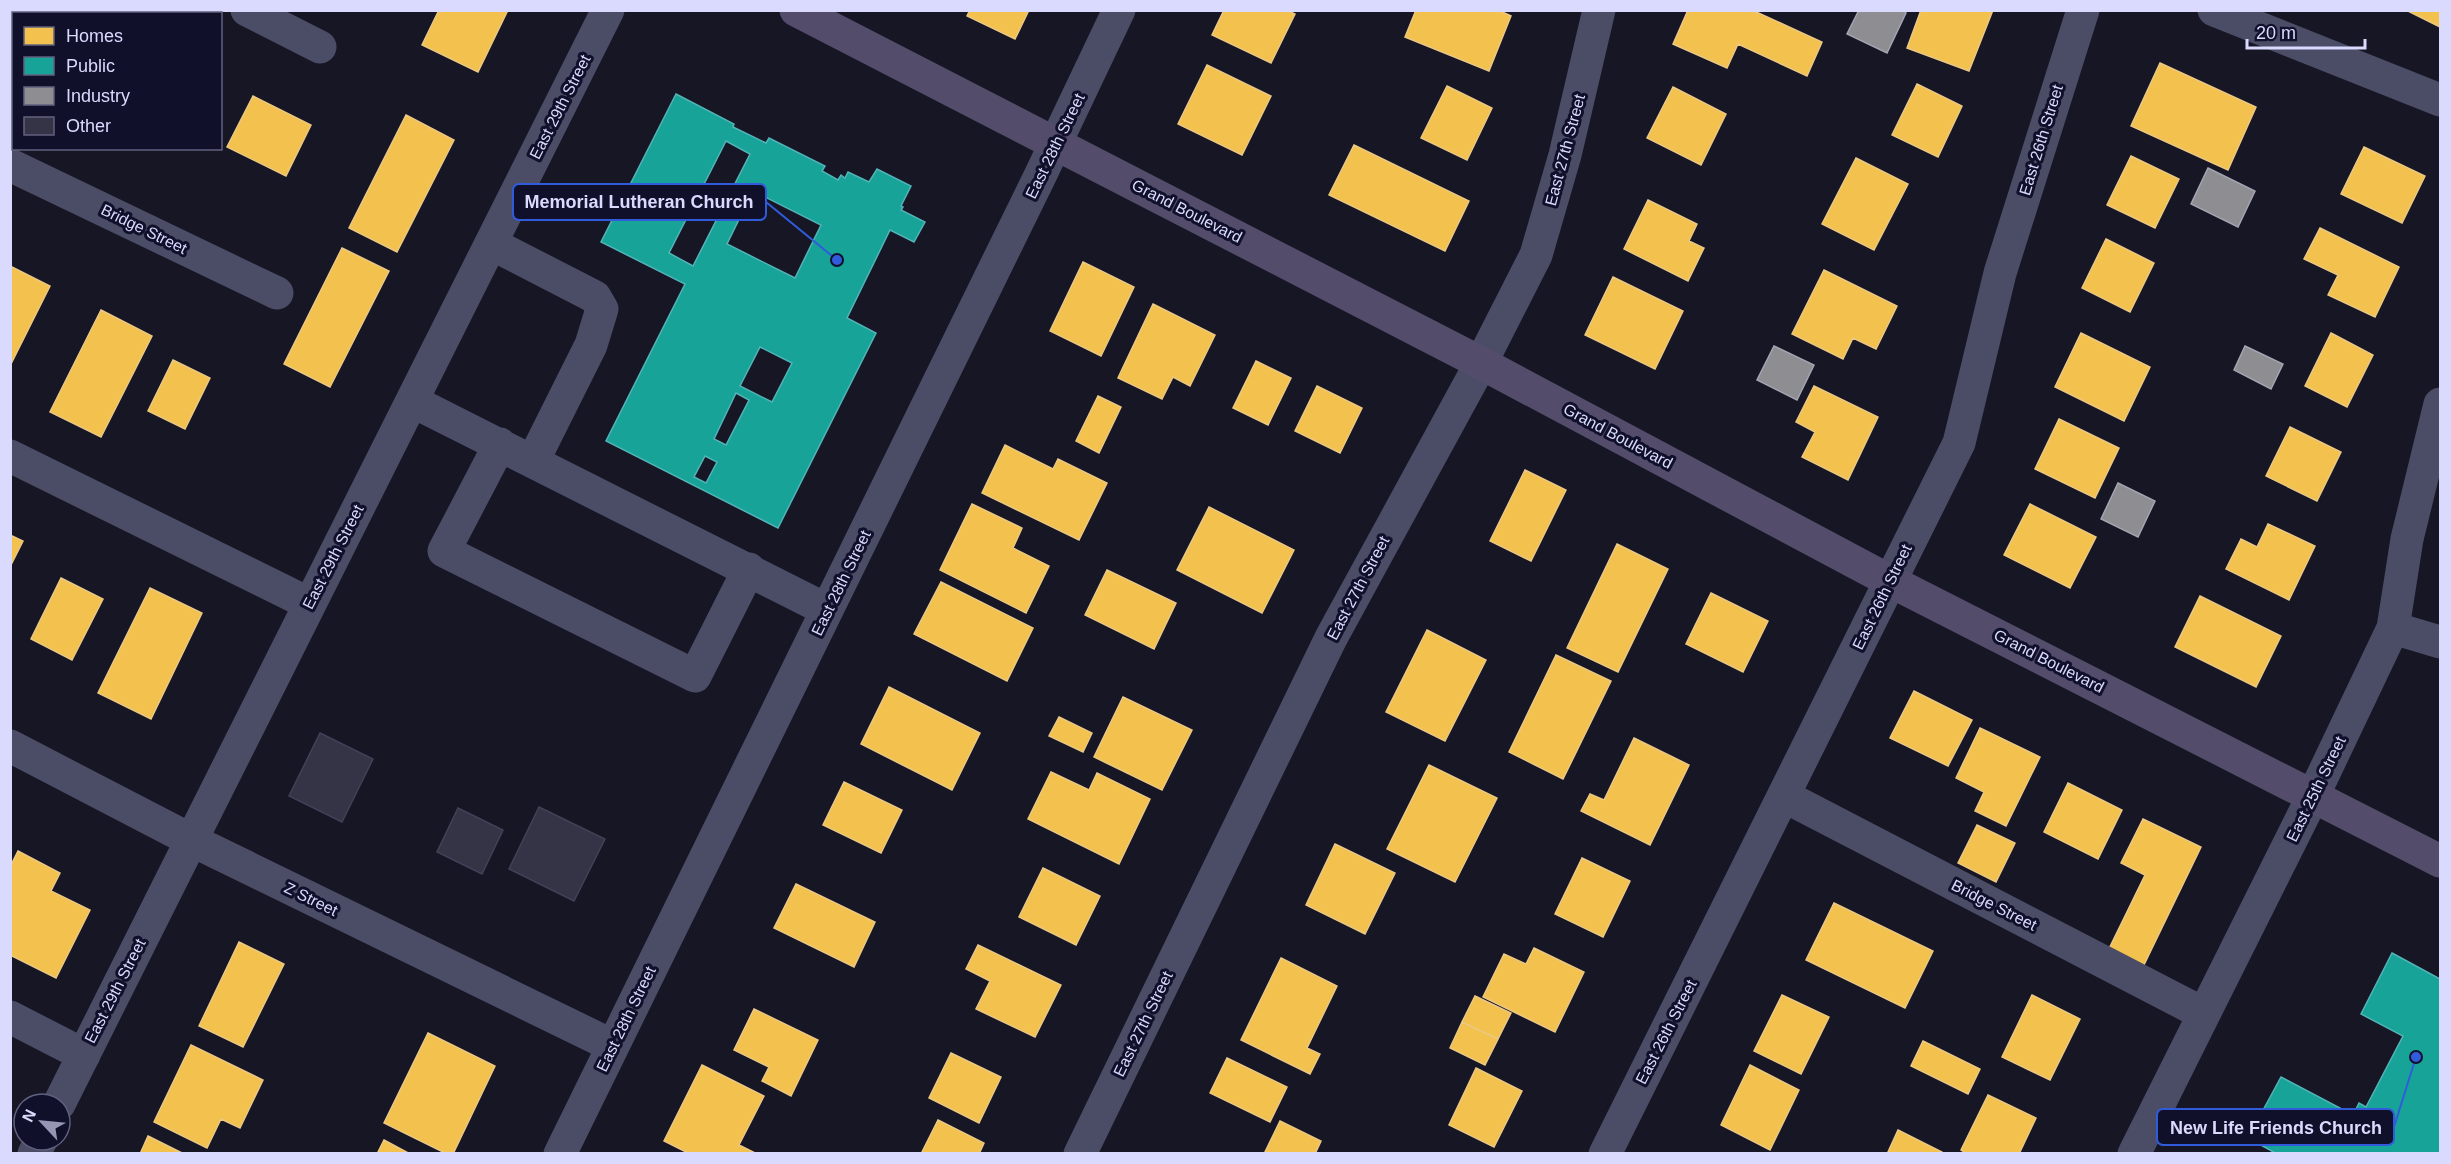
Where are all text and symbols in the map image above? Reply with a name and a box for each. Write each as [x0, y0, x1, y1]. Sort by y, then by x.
legend [12, 12, 222, 150]
scale bar [2247, 12, 2366, 50]
text: 20 m [2256, 23, 2296, 43]
text: Homes [66, 26, 123, 46]
street label: East 29th Street [526, 52, 594, 162]
text: Public [66, 56, 115, 76]
street label: East 26th Street [2016, 82, 2066, 197]
text: Industry [66, 86, 130, 106]
street label: East 28th Street [1022, 90, 1088, 201]
street label: East 27th Street [1542, 92, 1588, 208]
text: Other [66, 116, 111, 136]
street label: Grand Boulevard [1129, 176, 1245, 246]
callout: Memorial Lutheran Church [513, 184, 766, 220]
text: Memorial Lutheran Church [524, 192, 754, 212]
street label: Bridge Street [98, 201, 190, 257]
street label: Grand Boulevard [1561, 400, 1675, 472]
street label: East 29th Street [299, 502, 367, 612]
street label: East 28th Street [808, 527, 874, 638]
street label: East 27th Street [1324, 533, 1393, 643]
street label: East 26th Street [1849, 541, 1915, 652]
street label: Grand Boulevard [1991, 626, 2107, 696]
street label: East 25th Street [2283, 733, 2349, 844]
street label: Bridge Street [1949, 876, 2040, 934]
street label: Z Street [282, 879, 341, 919]
street label: East 29th Street [81, 936, 149, 1046]
street label: East 28th Street [593, 963, 659, 1074]
street label: East 27th Street [1110, 968, 1176, 1079]
street label: East 26th Street [1632, 977, 1700, 1087]
north arrow [12, 1092, 72, 1152]
text: N [19, 1107, 39, 1125]
callout: New Life Friends Church [2157, 1109, 2394, 1145]
text: New Life Friends Church [2170, 1118, 2382, 1138]

